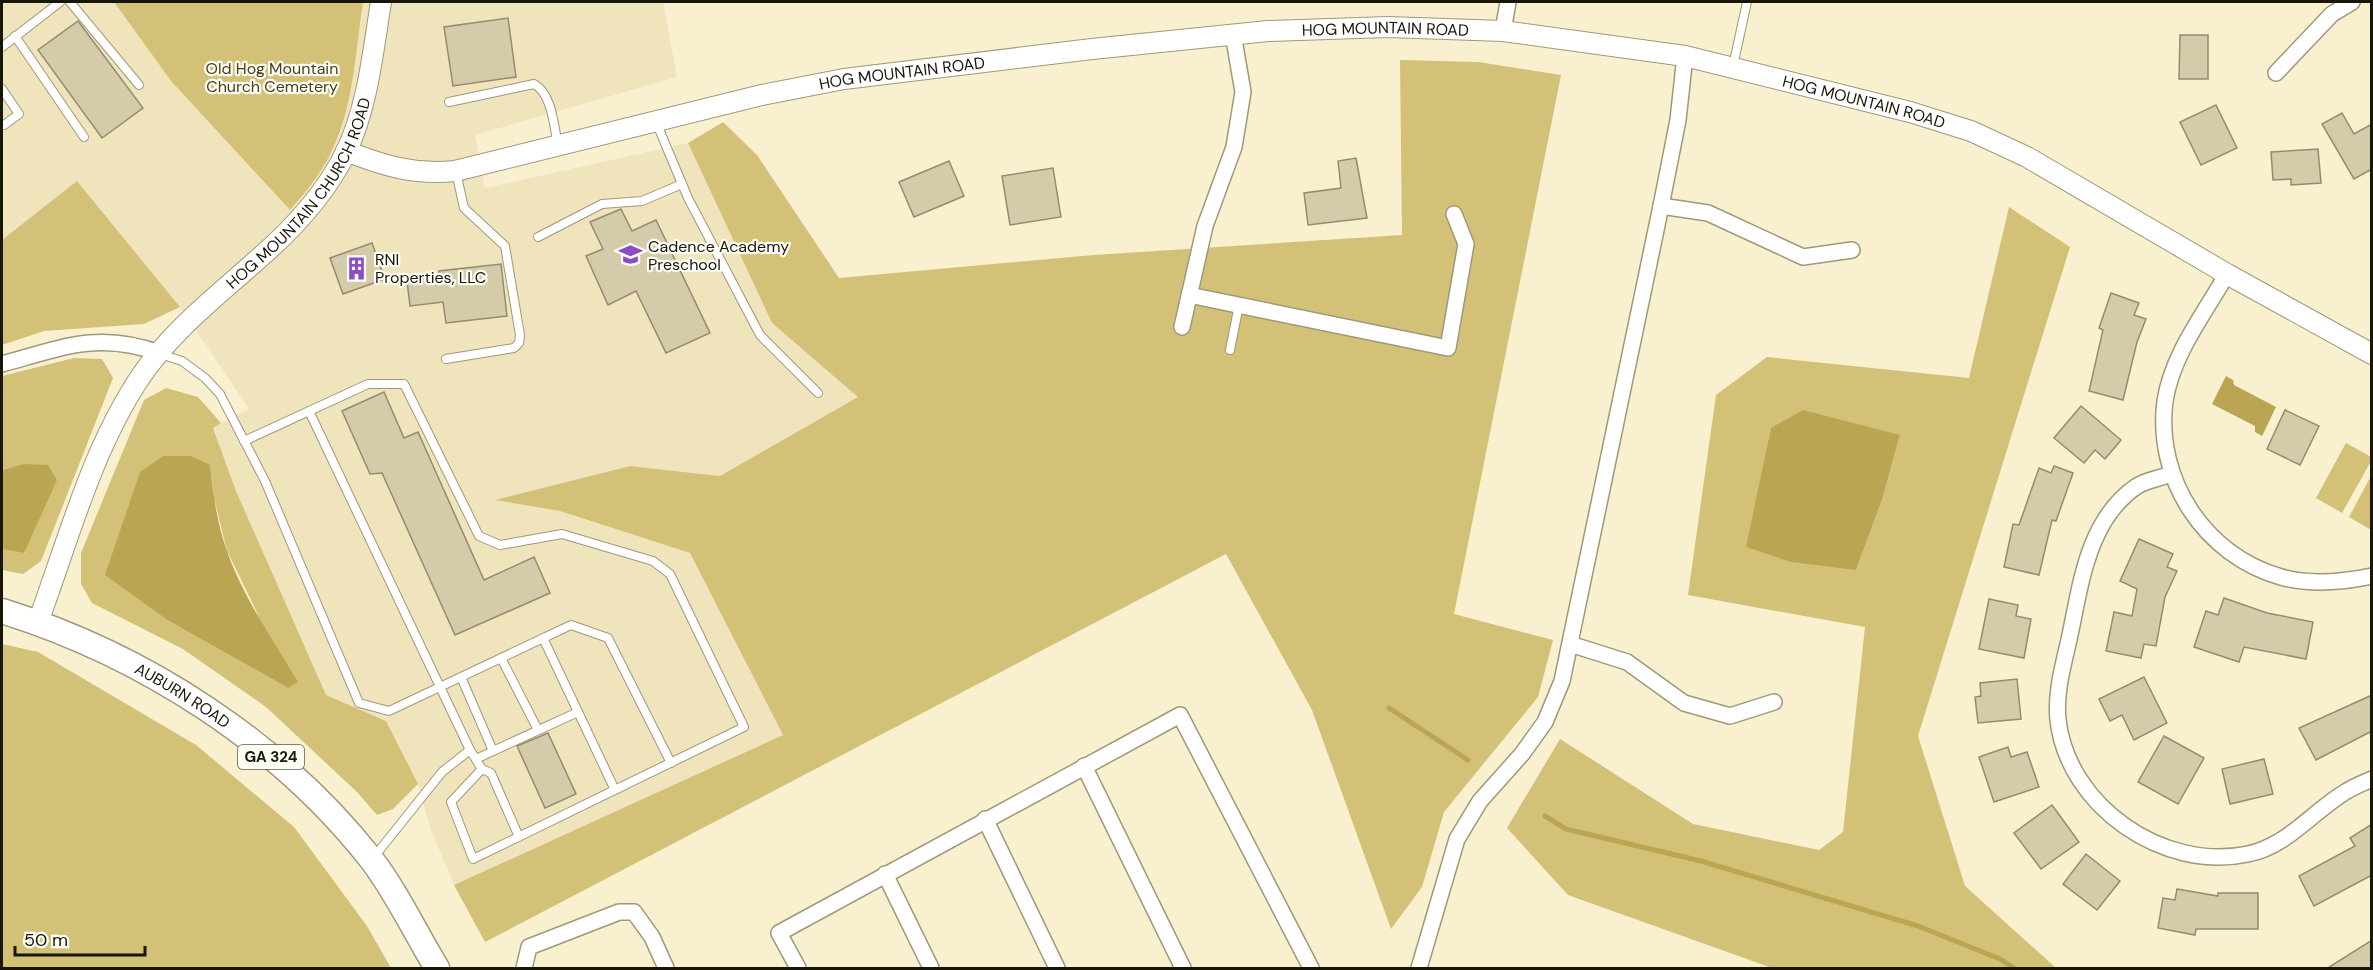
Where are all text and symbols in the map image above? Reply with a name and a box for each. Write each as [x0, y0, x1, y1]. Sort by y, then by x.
street label: HOG MOUNTAIN ROAD [1301, 16, 1469, 40]
street label: HOG MOUNTAIN ROAD [817, 52, 986, 94]
park label: Old Hog Mountain Church Cemetery [206, 58, 338, 97]
street label: HOG MOUNTAIN ROAD [1780, 70, 1948, 133]
street label: HOG MOUNTAIN CHURCH ROAD [222, 95, 375, 293]
place label: Cadence Academy Preschool [648, 236, 789, 275]
school or university icon: Cadence Academy Preschool [617, 242, 643, 268]
place label: RNI Properties, LLC [375, 249, 486, 288]
building icon: RNI Properties, LLC [344, 255, 370, 281]
street label: AUBURN ROAD [131, 658, 235, 733]
road number: GA 324 [238, 745, 304, 769]
scale bar [15, 919, 146, 957]
text: 50 m [24, 928, 68, 952]

